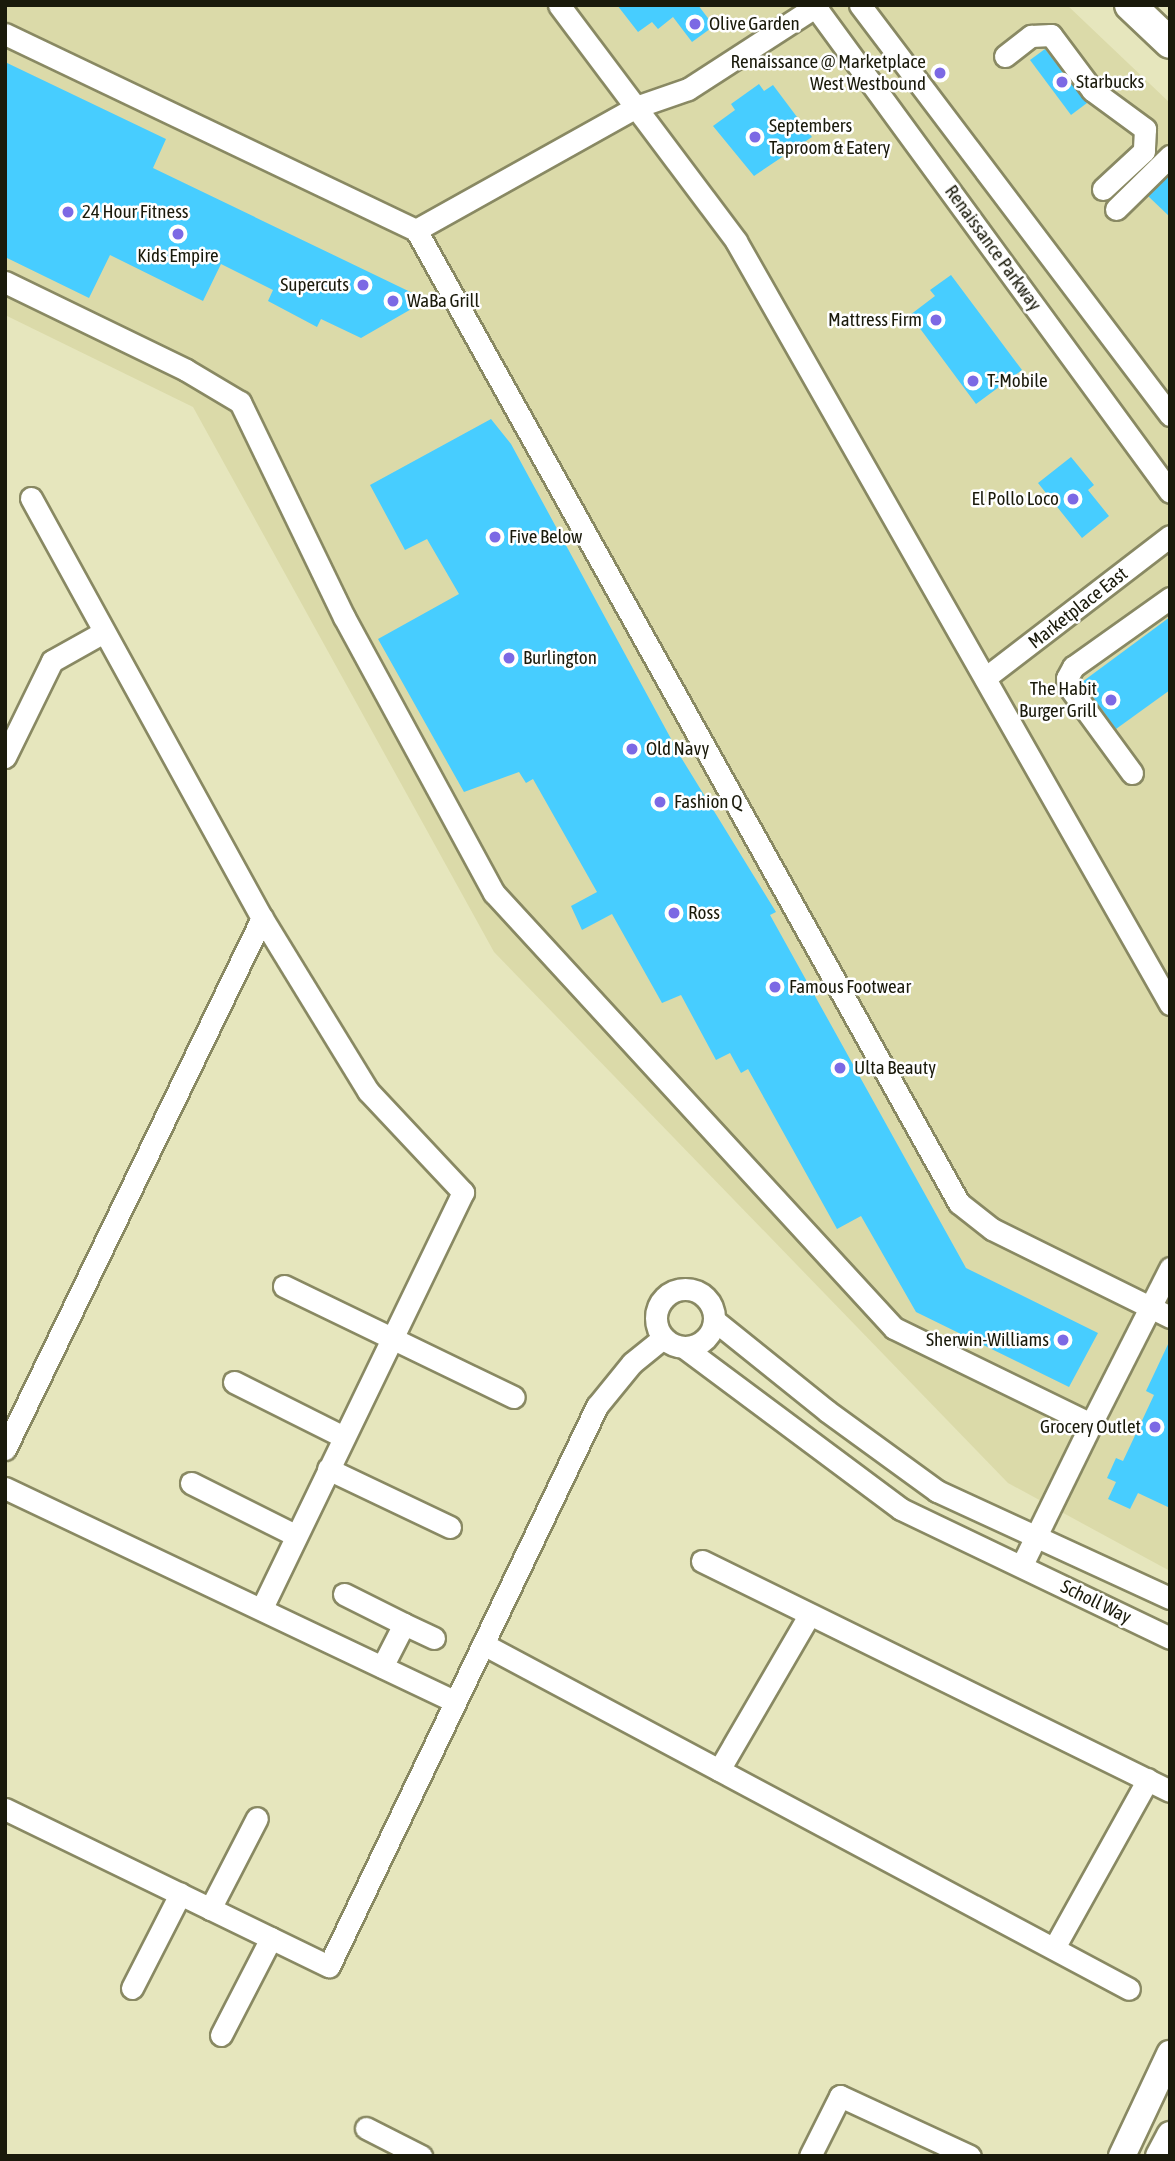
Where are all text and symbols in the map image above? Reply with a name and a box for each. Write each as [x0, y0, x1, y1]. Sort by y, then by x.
place label: Olive Garden [709, 13, 800, 35]
marker: Olive Garden [687, 16, 703, 32]
place label: Renaissance @ Marketplace West Westbound [731, 51, 926, 95]
marker: Renaissance @ Marketplace West Westbound [932, 65, 948, 81]
place label: Starbucks [1076, 71, 1144, 93]
marker: Starbucks [1054, 74, 1070, 90]
place label: Septembers Taproom & Eatery [769, 115, 890, 159]
marker: Septembers Taproom & Eatery [747, 129, 763, 145]
street label: Renaissance Parkway [940, 181, 1046, 315]
place label: 24 Hour Fitness [82, 201, 189, 223]
marker: 24 Hour Fitness [60, 204, 76, 220]
marker: Kids Empire [170, 226, 186, 242]
place label: Kids Empire [137, 245, 219, 267]
place label: Supercuts [280, 274, 349, 296]
marker: Supercuts [355, 277, 371, 293]
place label: WaBa Grill [407, 290, 480, 312]
marker: WaBa Grill [385, 293, 401, 309]
place label: Mattress Firm [828, 309, 922, 331]
marker: Mattress Firm [928, 312, 944, 328]
place label: T-Mobile [987, 370, 1048, 392]
marker: T-Mobile [965, 373, 981, 389]
place label: El Pollo Loco [972, 488, 1059, 510]
marker: El Pollo Loco [1065, 491, 1081, 507]
place label: Five Below [509, 526, 582, 548]
marker: Five Below [487, 529, 503, 545]
street label: Marketplace East [1024, 562, 1132, 654]
place label: Burlington [523, 647, 597, 669]
marker: Burlington [501, 650, 517, 666]
place label: The Habit Burger Grill [1019, 678, 1097, 722]
marker: The Habit Burger Grill [1103, 692, 1119, 708]
place label: Old Navy [646, 738, 709, 760]
marker: Old Navy [624, 741, 640, 757]
place label: Fashion Q [674, 791, 742, 813]
marker: Fashion Q [652, 794, 668, 810]
place label: Ross [688, 902, 720, 924]
marker: Ross [666, 905, 682, 921]
place label: Famous Footwear [789, 976, 911, 998]
marker: Famous Footwear [767, 979, 783, 995]
place label: Ulta Beauty [854, 1057, 936, 1079]
marker: Ulta Beauty [832, 1060, 848, 1076]
place label: Sherwin-Williams [926, 1329, 1049, 1351]
marker: Sherwin-Williams [1055, 1332, 1071, 1348]
place label: Grocery Outlet [1040, 1416, 1141, 1438]
marker: Grocery Outlet [1147, 1419, 1163, 1435]
street label: Scholl Way [1057, 1575, 1135, 1629]

